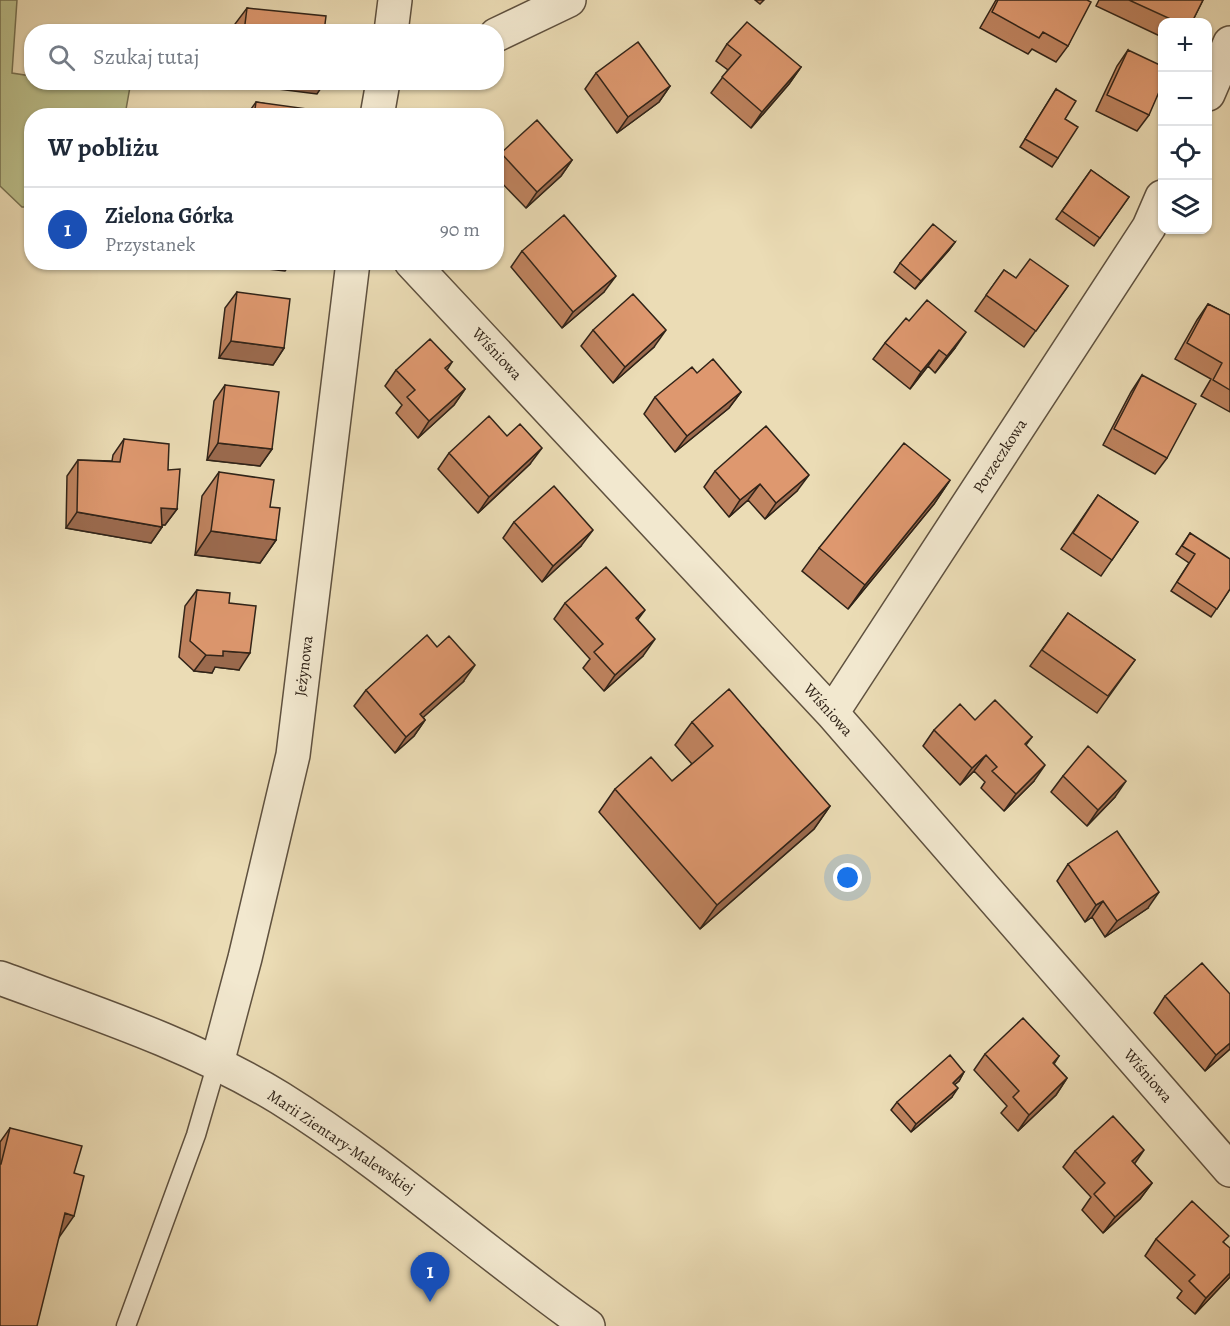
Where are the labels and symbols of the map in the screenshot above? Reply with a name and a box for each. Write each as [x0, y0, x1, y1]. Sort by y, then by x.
street label: Wiśniowa [466, 322, 527, 386]
street label: Porzeczkowa [968, 414, 1033, 498]
street label: Jeżynowa [289, 634, 319, 698]
street label: Wiśniowa [798, 678, 858, 742]
your location [833, 863, 862, 892]
street label: Wiśniowa [1118, 1044, 1178, 1108]
street label: Marii Zientary-Malewskiej [263, 1084, 419, 1200]
pin: 1 [410, 1252, 450, 1302]

